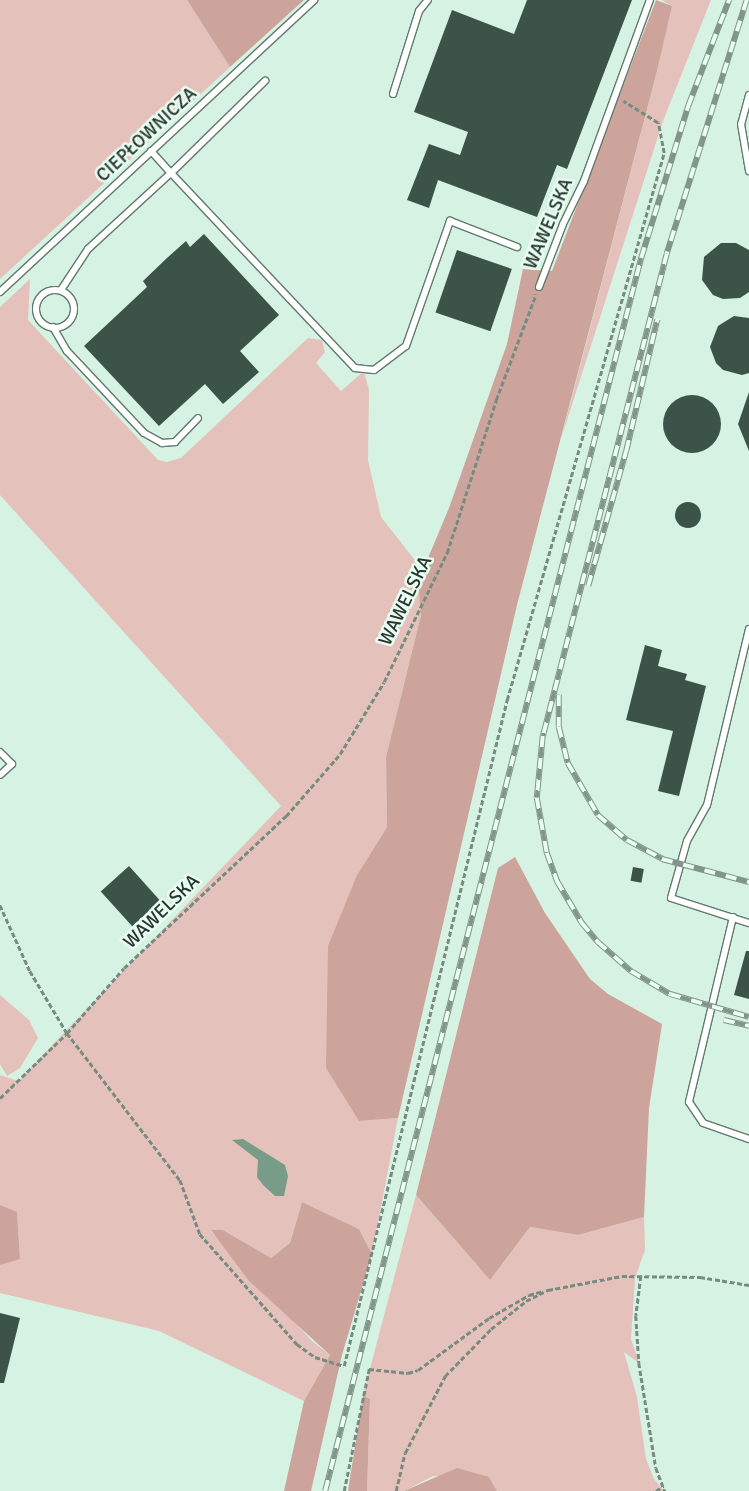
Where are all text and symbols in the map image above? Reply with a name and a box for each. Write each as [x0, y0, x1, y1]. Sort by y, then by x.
street label: CIEPŁOWNICZA [92, 83, 202, 187]
street label: WAWELSKA [520, 175, 578, 273]
street label: WAWELSKA [375, 552, 437, 650]
street label: WAWELSKA [119, 870, 205, 954]

